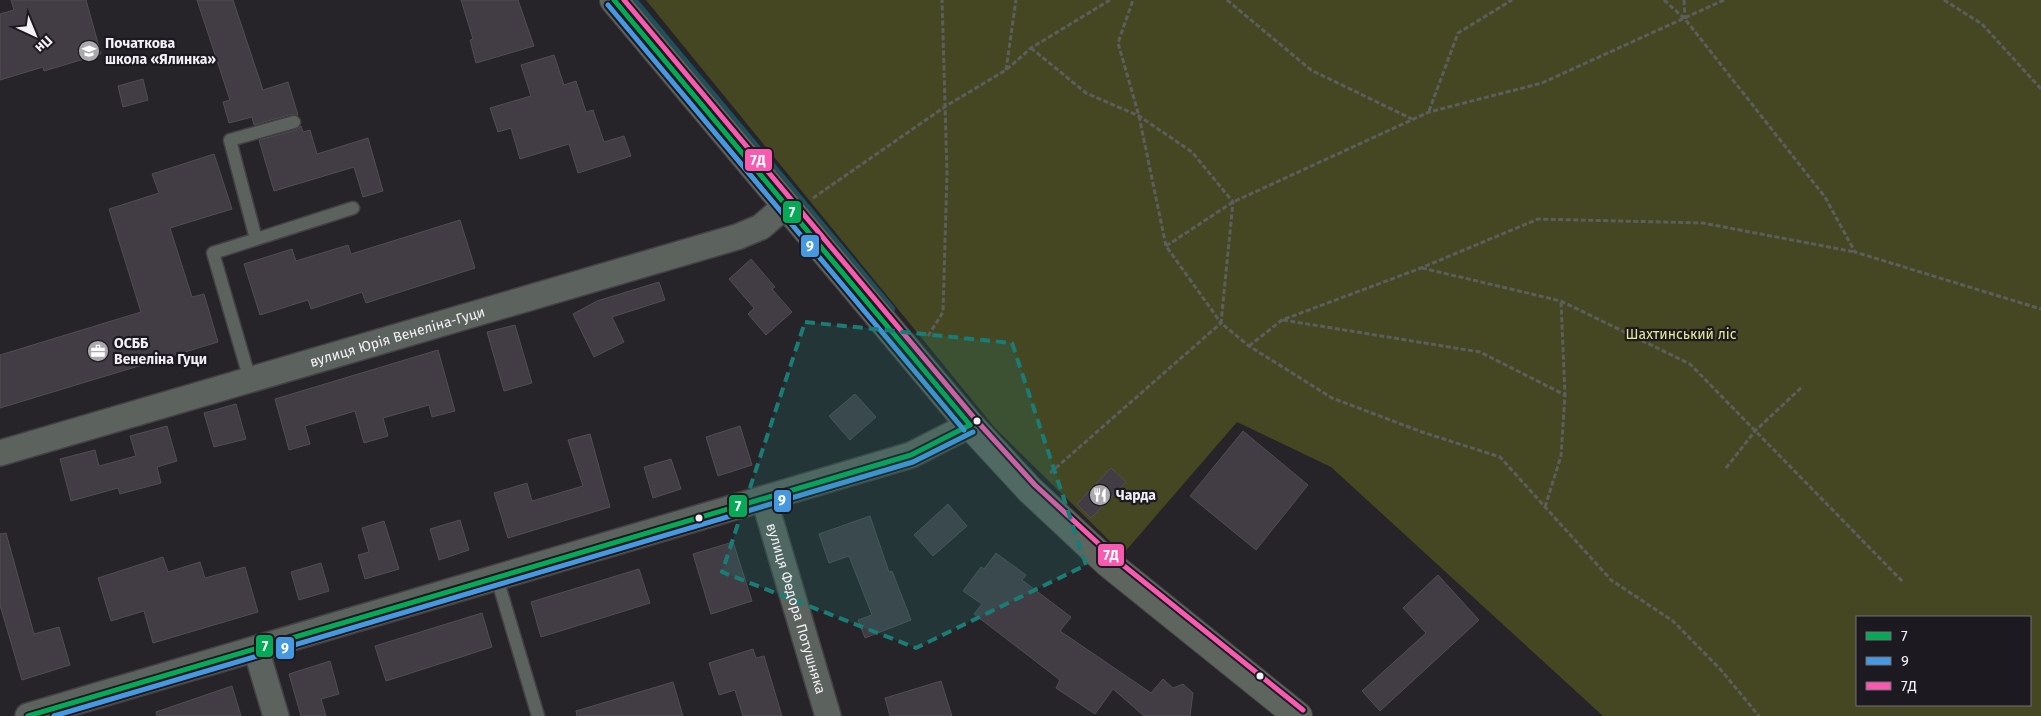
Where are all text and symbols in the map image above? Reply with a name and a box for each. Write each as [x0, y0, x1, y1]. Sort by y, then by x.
north arrow [10, 10, 60, 60]
text: Пн [31, 32, 56, 56]
place label: Початкова школа «Ялинка» [105, 35, 216, 68]
school or university icon: Початкова школа «Ялинка» [77, 39, 101, 63]
line badge: 7Д [744, 148, 773, 172]
text: 7Д [750, 152, 766, 169]
line badge: 7 [782, 200, 802, 224]
text: 7 [789, 204, 796, 221]
line badge: 9 [800, 234, 820, 258]
text: 9 [806, 238, 814, 255]
street label: вулиця Юрія Венеліна-Гуци [308, 303, 487, 371]
park label: Шахтинський ліс [1626, 326, 1737, 343]
place label: ОСББ Венеліна Гуци [114, 335, 207, 368]
office icon: ОСББ Венеліна Гуци [86, 339, 110, 363]
unlabelled marker [972, 416, 982, 426]
restaurant icon: Чарда [1088, 483, 1112, 507]
place label: Чарда [1116, 487, 1156, 504]
line badge: 9 [773, 489, 792, 513]
text: 9 [778, 492, 786, 509]
line badge: 7 [728, 494, 748, 518]
text: 7 [735, 498, 742, 515]
unlabelled marker [694, 513, 704, 523]
street label: вулиця Федора Потушняка [763, 521, 829, 696]
line badge: 7Д [1097, 543, 1125, 567]
text: 7Д [1103, 547, 1119, 564]
legend [1856, 616, 2031, 706]
text: 7 [1901, 627, 1908, 645]
line badge: 7 [255, 634, 274, 658]
line badge: 9 [275, 636, 295, 660]
text: 7 [262, 638, 269, 655]
text: 9 [281, 640, 289, 657]
text: 9 [1901, 652, 1909, 670]
unlabelled marker [1255, 671, 1265, 681]
text: 7Д [1901, 677, 1917, 695]

